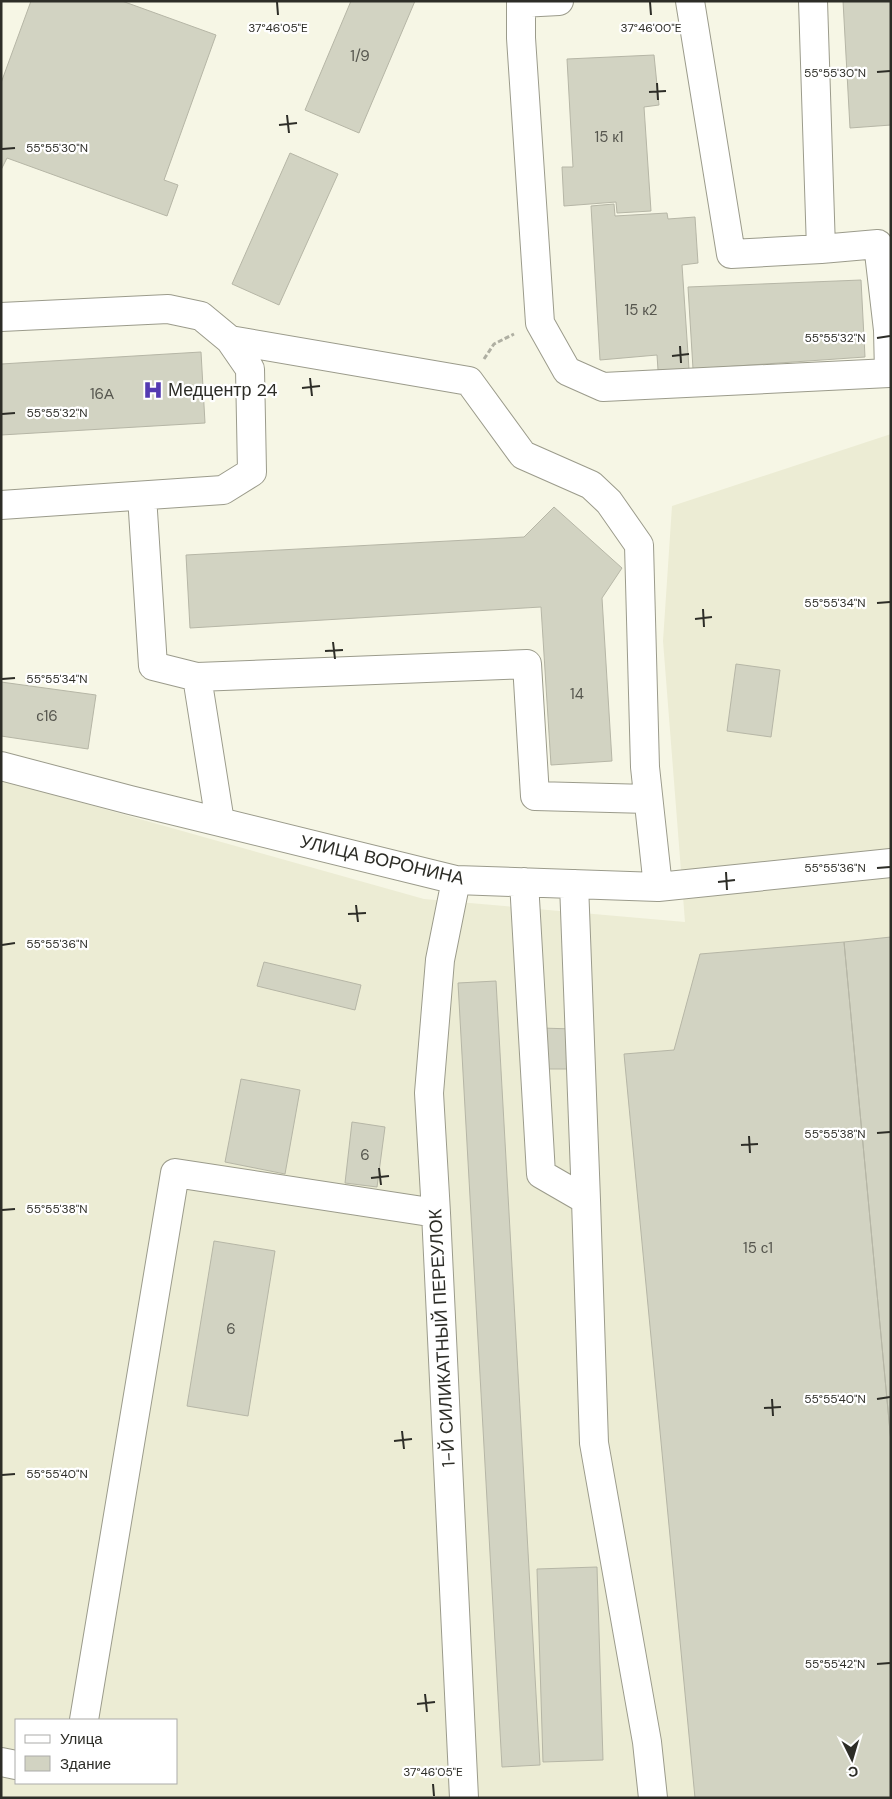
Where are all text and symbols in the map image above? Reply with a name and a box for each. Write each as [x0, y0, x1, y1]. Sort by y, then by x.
text: 37°46'05"E [248, 20, 308, 36]
text: 37°46'00"E [621, 20, 682, 36]
house number: 1/9 [350, 46, 370, 66]
text: 55°55'30"N [804, 65, 866, 81]
house number: 15 к1 [594, 127, 624, 147]
text: 55°55'30"N [26, 140, 88, 156]
house number: 15 к2 [624, 300, 658, 320]
text: 55°55'32"N [805, 330, 865, 346]
place label: Медцентр 24 [168, 378, 277, 402]
hospital icon: Медцентр 24 [142, 379, 164, 401]
house number: 16А [90, 384, 114, 404]
text: 55°55'32"N [27, 405, 87, 421]
text: 55°55'34"N [804, 595, 866, 611]
text: 55°55'34"N [26, 671, 88, 687]
house number: 14 [570, 684, 584, 704]
house number: с16 [36, 706, 58, 726]
street label: УЛИЦА ВОРОНИНА [298, 829, 466, 891]
text: 55°55'36"N [804, 860, 866, 876]
text: 55°55'36"N [26, 936, 88, 952]
text: 55°55'38"N [804, 1126, 866, 1142]
house number: 6 [360, 1145, 370, 1165]
text: 55°55'38"N [26, 1201, 88, 1217]
street label: 1-Й СИЛИКАТНЫЙ ПЕРЕУЛОК [423, 1208, 461, 1468]
house number: 15 с1 [743, 1238, 773, 1258]
house number: 6 [226, 1319, 236, 1339]
text: 55°55'40"N [804, 1391, 866, 1407]
text: 55°55'40"N [26, 1466, 88, 1482]
text: 55°55'42"N [805, 1656, 865, 1672]
legend [15, 1719, 178, 1784]
text: Улица [60, 1729, 103, 1749]
north arrow [827, 1734, 877, 1784]
text: Здание [60, 1754, 111, 1774]
text: С [847, 1763, 859, 1781]
text: 37°46'05"E [403, 1764, 463, 1780]

